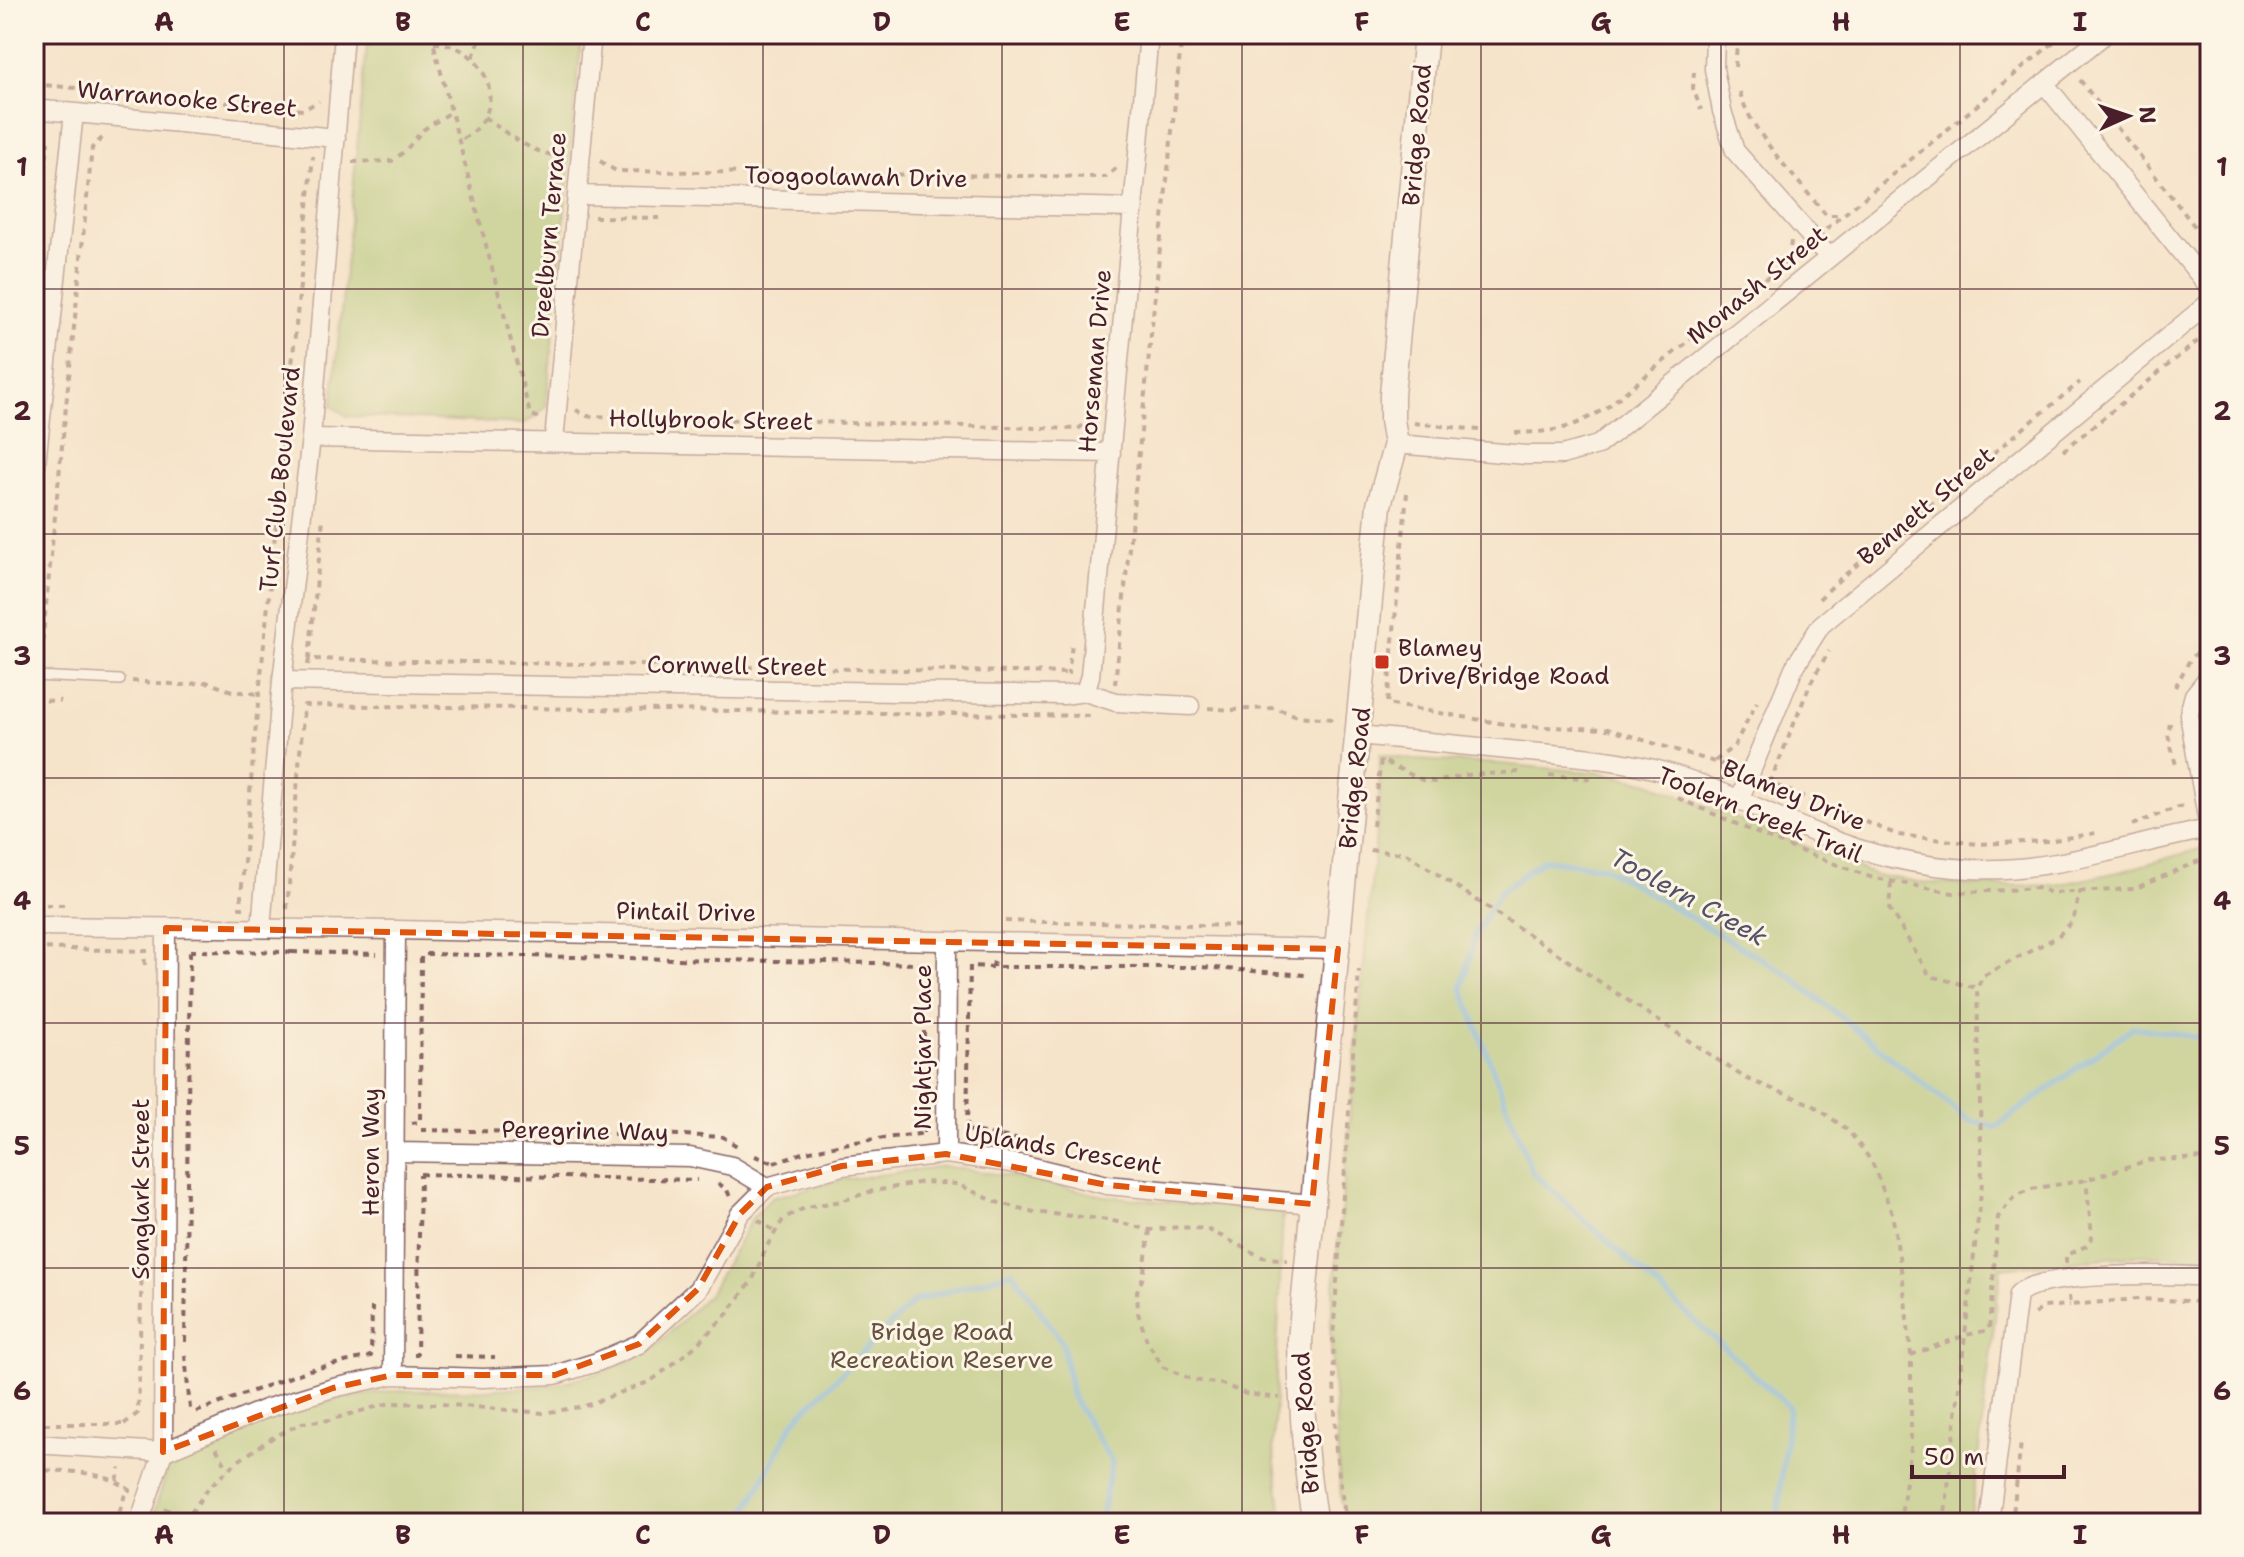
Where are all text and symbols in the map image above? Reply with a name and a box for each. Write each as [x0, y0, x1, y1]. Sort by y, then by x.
text: A [154, 4, 174, 39]
text: B [395, 4, 411, 39]
text: C [635, 4, 651, 39]
text: D [873, 4, 891, 39]
text: E [1113, 4, 1131, 39]
text: F [1354, 4, 1370, 39]
text: G [1591, 4, 1612, 39]
text: H [1832, 4, 1850, 39]
text: I [2073, 4, 2087, 39]
street label: Bridge Road [1395, 63, 1439, 207]
street label: Warranooke Street [76, 73, 298, 125]
north arrow [2088, 76, 2168, 156]
text: N [2133, 106, 2162, 124]
street label: Dreelburn Terrace [524, 131, 574, 339]
text: 1 [16, 149, 28, 184]
text: 1 [2216, 149, 2228, 184]
street label: Toogoolawah Drive [744, 159, 968, 195]
street label: Monash Street [1680, 218, 1834, 352]
street label: Horseman Drive [1071, 268, 1119, 454]
street label: Turf Club Boulevard [252, 365, 308, 593]
text: 2 [13, 393, 31, 428]
text: 2 [2213, 393, 2231, 428]
street label: Hollybrook Street [608, 402, 814, 438]
street label: Bennett Street [1851, 439, 2001, 573]
place label: Blamey Drive/Bridge Road [1398, 632, 1609, 692]
text: 3 [13, 638, 31, 673]
text: 3 [2213, 638, 2231, 673]
street label: Cornwell Street [646, 648, 828, 684]
marker: Blamey Drive/Bridge Road [1373, 653, 1391, 671]
street label: Bridge Road [1332, 705, 1378, 851]
street label: Blamey Drive [1718, 752, 1870, 838]
street label: Toolern Creek Trail [1653, 759, 1868, 871]
water label: Toolern Creek [1605, 839, 1774, 954]
text: 4 [13, 883, 31, 918]
text: 4 [2213, 883, 2231, 918]
street label: Pintail Drive [616, 895, 756, 929]
street label: Nightjar Place [907, 964, 939, 1130]
street label: Heron Way [355, 1088, 387, 1216]
street label: Songlark Street [125, 1098, 157, 1280]
street label: Peregrine Way [501, 1114, 669, 1148]
street label: Uplands Crescent [962, 1116, 1164, 1182]
text: 5 [14, 1128, 30, 1163]
text: 5 [2214, 1128, 2230, 1163]
park label: Bridge Road Recreation Reserve [830, 1316, 1054, 1376]
street label: Bridge Road [1285, 1351, 1327, 1495]
text: 6 [13, 1373, 31, 1408]
text: 6 [2213, 1373, 2231, 1408]
scale bar [1912, 1429, 2064, 1479]
text: 50 m [1924, 1441, 1984, 1473]
text: A [154, 1517, 174, 1552]
text: B [395, 1517, 411, 1552]
text: C [635, 1517, 651, 1552]
text: D [873, 1517, 891, 1552]
text: E [1113, 1517, 1131, 1552]
text: F [1354, 1517, 1370, 1552]
text: G [1591, 1517, 1612, 1552]
text: H [1832, 1517, 1850, 1552]
text: I [2073, 1517, 2087, 1552]

